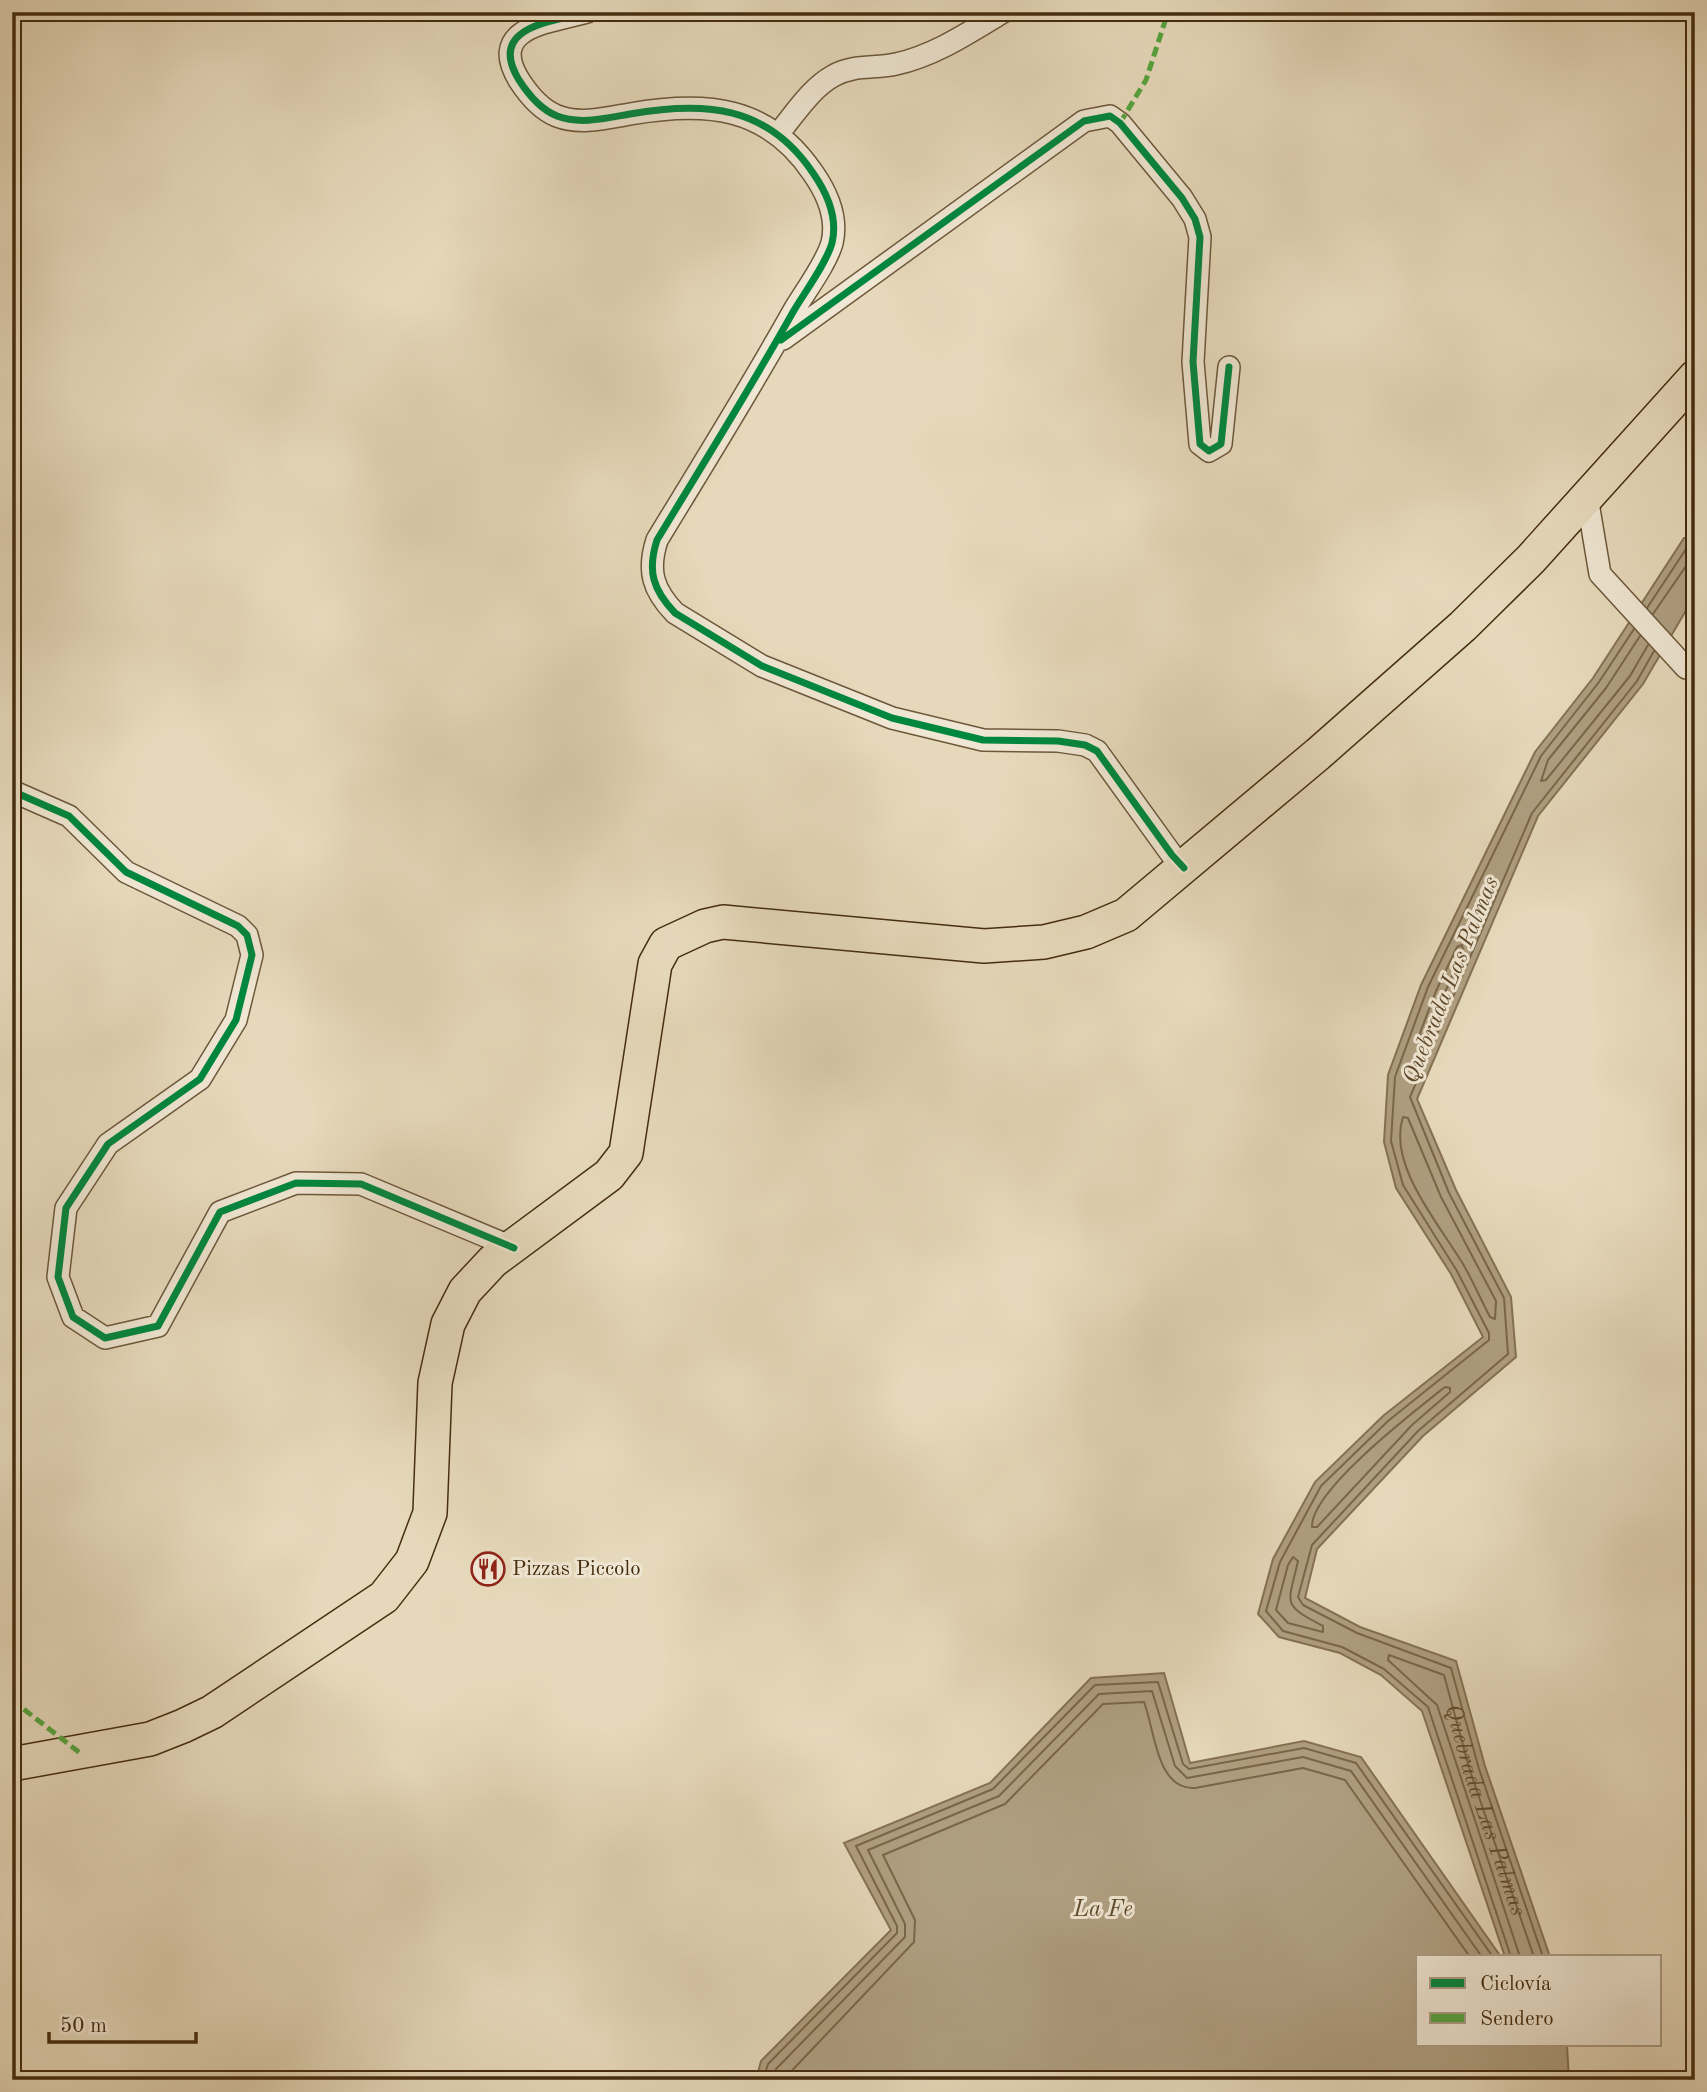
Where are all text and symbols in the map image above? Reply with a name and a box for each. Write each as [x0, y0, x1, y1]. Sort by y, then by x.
water label: Quebrada Las Palmas [1399, 873, 1503, 1087]
restaurant icon: Pizzas Piccolo [469, 1550, 507, 1588]
place label: Pizzas Piccolo [512, 1559, 641, 1580]
water label: Quebrada Las Palmas [1441, 1702, 1531, 1919]
water label: La Fe [1072, 1898, 1133, 1921]
legend [1416, 1955, 1662, 2046]
text: Ciclovía [1480, 1974, 1551, 1995]
scale bar [49, 2001, 196, 2045]
text: Sendero [1480, 2009, 1554, 2030]
text: 50 m [60, 2016, 107, 2037]

